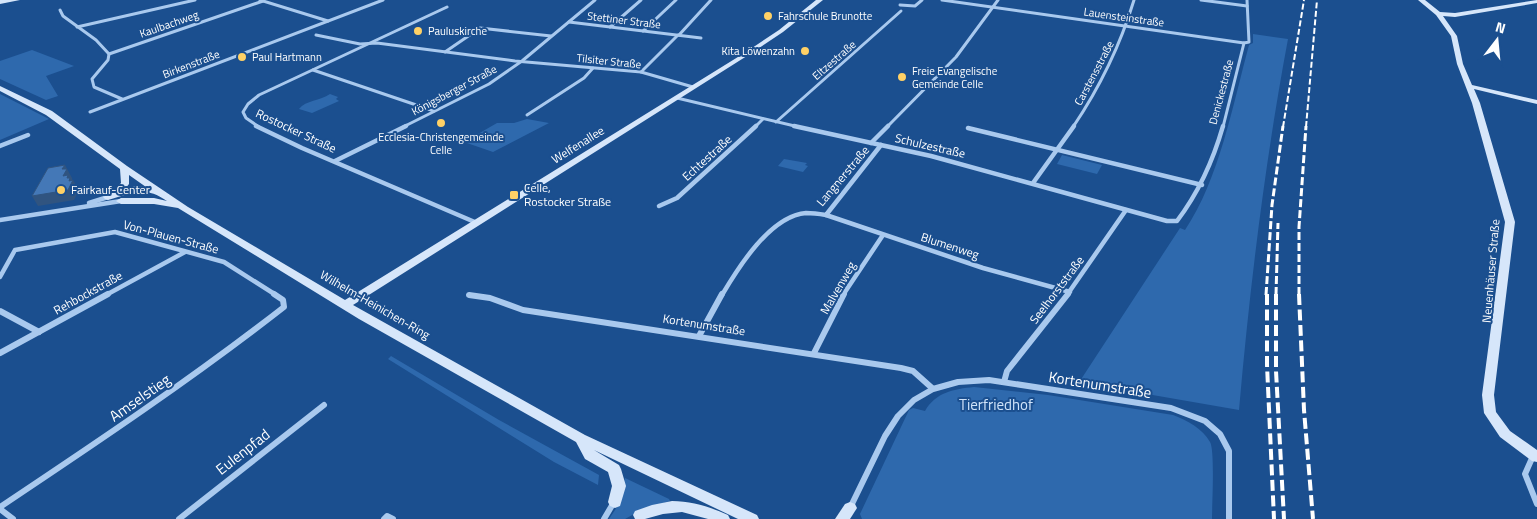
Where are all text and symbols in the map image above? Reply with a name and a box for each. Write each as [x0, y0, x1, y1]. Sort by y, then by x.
street label: Lauensteinstraße [1083, 3, 1166, 31]
street label: Kaulbachweg [137, 6, 201, 42]
street label: Stettiner Straße [586, 8, 662, 33]
place label: Fahrschule Brunotte [778, 8, 873, 24]
marker: Fahrschule Brunotte [762, 10, 774, 22]
north arrow [1472, 15, 1522, 65]
text: N [1493, 16, 1508, 38]
place label: Pauluskirche [428, 23, 487, 39]
marker: Pauluskirche [412, 25, 424, 37]
street label: Eltzestraße [809, 36, 860, 83]
street label: Carstensstraße [1070, 37, 1118, 108]
place label: Kita Löwenzahn [721, 43, 795, 59]
marker: Kita Löwenzahn [799, 45, 811, 57]
street label: Birkenstraße [160, 46, 222, 82]
place label: Paul Hartmann [252, 49, 322, 65]
street label: Tilsiter Straße [576, 50, 643, 72]
marker: Paul Hartmann [236, 51, 248, 63]
street label: Denickestraße [1205, 57, 1237, 126]
street label: Königsberger Straße [409, 61, 500, 119]
place label: Freie Evangelische Gemeinde Celle [912, 63, 998, 92]
marker: Freie Evangelische Gemeinde Celle [896, 71, 908, 83]
street label: Rostocker Straße [253, 104, 340, 158]
marker: Ecclesia-Christengemeinde Celle [435, 117, 447, 129]
street label: Welfenallee [548, 121, 608, 168]
street label: Schulzestraße [893, 128, 967, 163]
place label: Ecclesia-Christengemeinde Celle [378, 129, 504, 158]
street label: Echtestraße [678, 130, 736, 185]
street label: Langnerstraße [812, 141, 874, 210]
place label: Celle, Rostocker Straße [524, 178, 611, 211]
place label: Fairkauf-Center [71, 180, 150, 199]
marker: Fairkauf-Center [55, 184, 67, 196]
marker: Celle, Rostocker Straße [508, 189, 520, 201]
street label: Von-Plauen-Straße [121, 215, 221, 258]
street label: Neuenhäuser Straße [1477, 218, 1504, 324]
street label: Blumenweg [919, 227, 982, 264]
street label: Seelhorststraße [1025, 252, 1089, 328]
street label: Malvenweg [815, 258, 860, 318]
street label: Wilhelm-Heinichen-Ring [317, 265, 434, 344]
street label: Rehbockstraße [50, 266, 126, 319]
street label: Kortenumstraße [662, 309, 747, 340]
street label: Kortenumstraße [1047, 365, 1153, 404]
street label: Amselstieg [104, 368, 175, 427]
park label: Tierfriedhof [959, 393, 1033, 416]
street label: Eulenpfad [211, 423, 275, 480]

